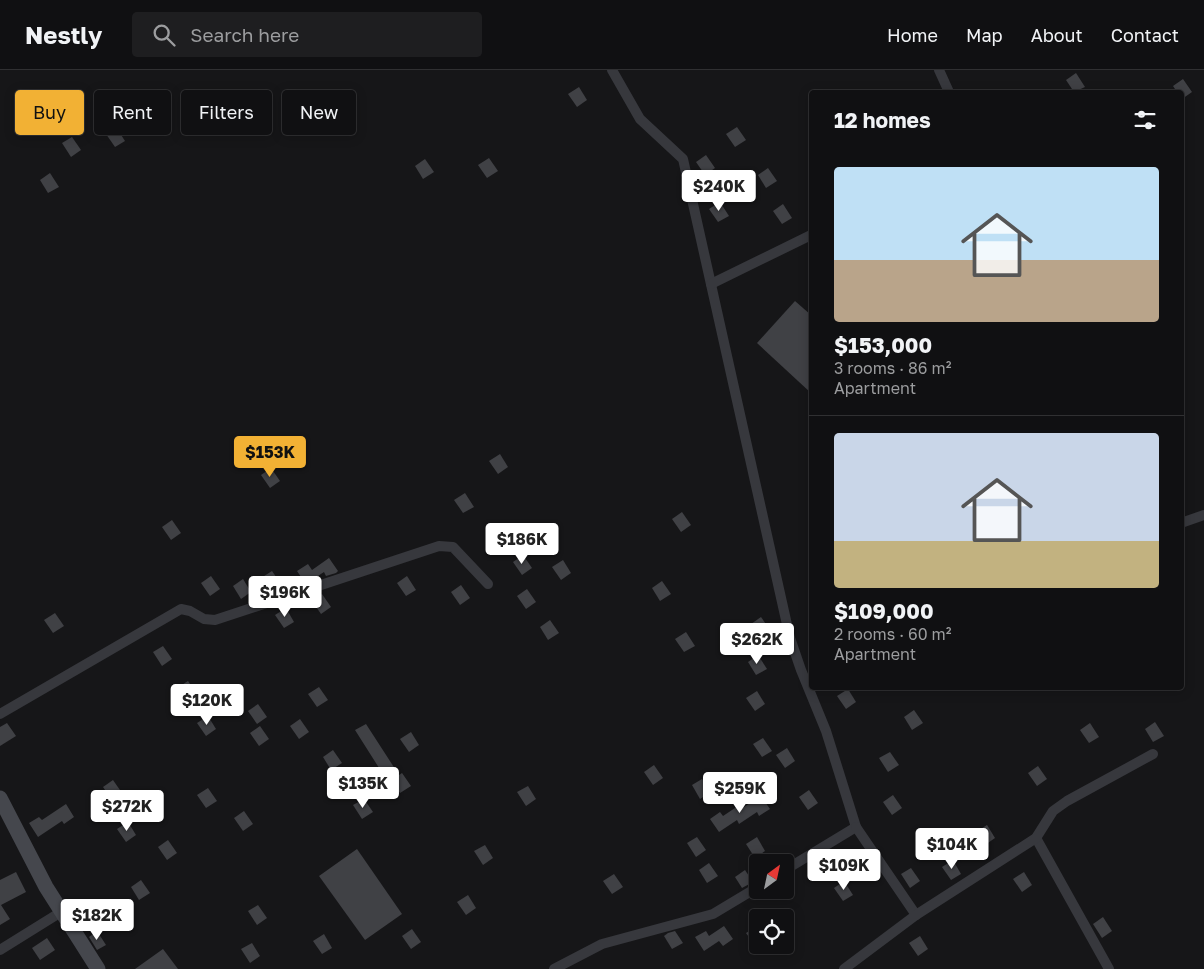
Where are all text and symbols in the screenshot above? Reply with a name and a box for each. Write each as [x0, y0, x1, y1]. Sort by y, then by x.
search box [132, 12, 482, 57]
text: Nestly [25, 20, 102, 49]
icon: search [150, 21, 178, 49]
text: Search here [190, 23, 299, 46]
text: Home [887, 24, 938, 46]
text: Map [966, 24, 1003, 46]
text: About [1031, 24, 1083, 46]
text: Contact [1111, 24, 1179, 46]
chip: Buy [15, 90, 84, 135]
chip: Rent [94, 90, 171, 135]
chip: Filters [181, 90, 272, 135]
chip: New [282, 90, 356, 135]
icon: filters [1131, 106, 1159, 134]
text: 12 homes [834, 107, 931, 133]
pin: $240K [684, 170, 754, 212]
text: $240K [693, 176, 745, 196]
icon: home [952, 200, 1042, 290]
text: $153,000 [834, 332, 932, 358]
text: 3 rooms · 86 m² [834, 358, 951, 378]
text: Apartment [834, 378, 916, 398]
pin: $153K [235, 436, 305, 478]
text: $153K [245, 442, 295, 462]
icon: home [952, 465, 1042, 555]
pin: $186K [487, 522, 557, 565]
text: $186K [497, 529, 547, 549]
pin: $196K [250, 576, 320, 618]
text: $196K [260, 582, 310, 602]
text: $109,000 [834, 598, 934, 624]
pin: $262K [722, 622, 792, 665]
text: 2 rooms · 60 m² [834, 624, 952, 644]
text: $262K [731, 629, 783, 649]
text: Apartment [834, 644, 916, 664]
pin: $120K [172, 684, 242, 726]
text: $120K [182, 690, 232, 710]
pin: $135K [328, 766, 398, 809]
pin: $259K [705, 772, 775, 814]
text: $135K [338, 773, 388, 793]
text: $259K [714, 778, 766, 798]
pin: $272K [92, 790, 162, 832]
text: $272K [102, 796, 152, 816]
pin: $104K [917, 828, 987, 870]
text: $104K [927, 834, 977, 854]
pin: $109K [809, 848, 879, 891]
north arrow [749, 854, 794, 899]
map controls [749, 854, 794, 954]
text: $109K [818, 855, 870, 875]
pin: $182K [62, 898, 132, 941]
text: $182K [72, 905, 122, 925]
button: locate [749, 909, 794, 954]

